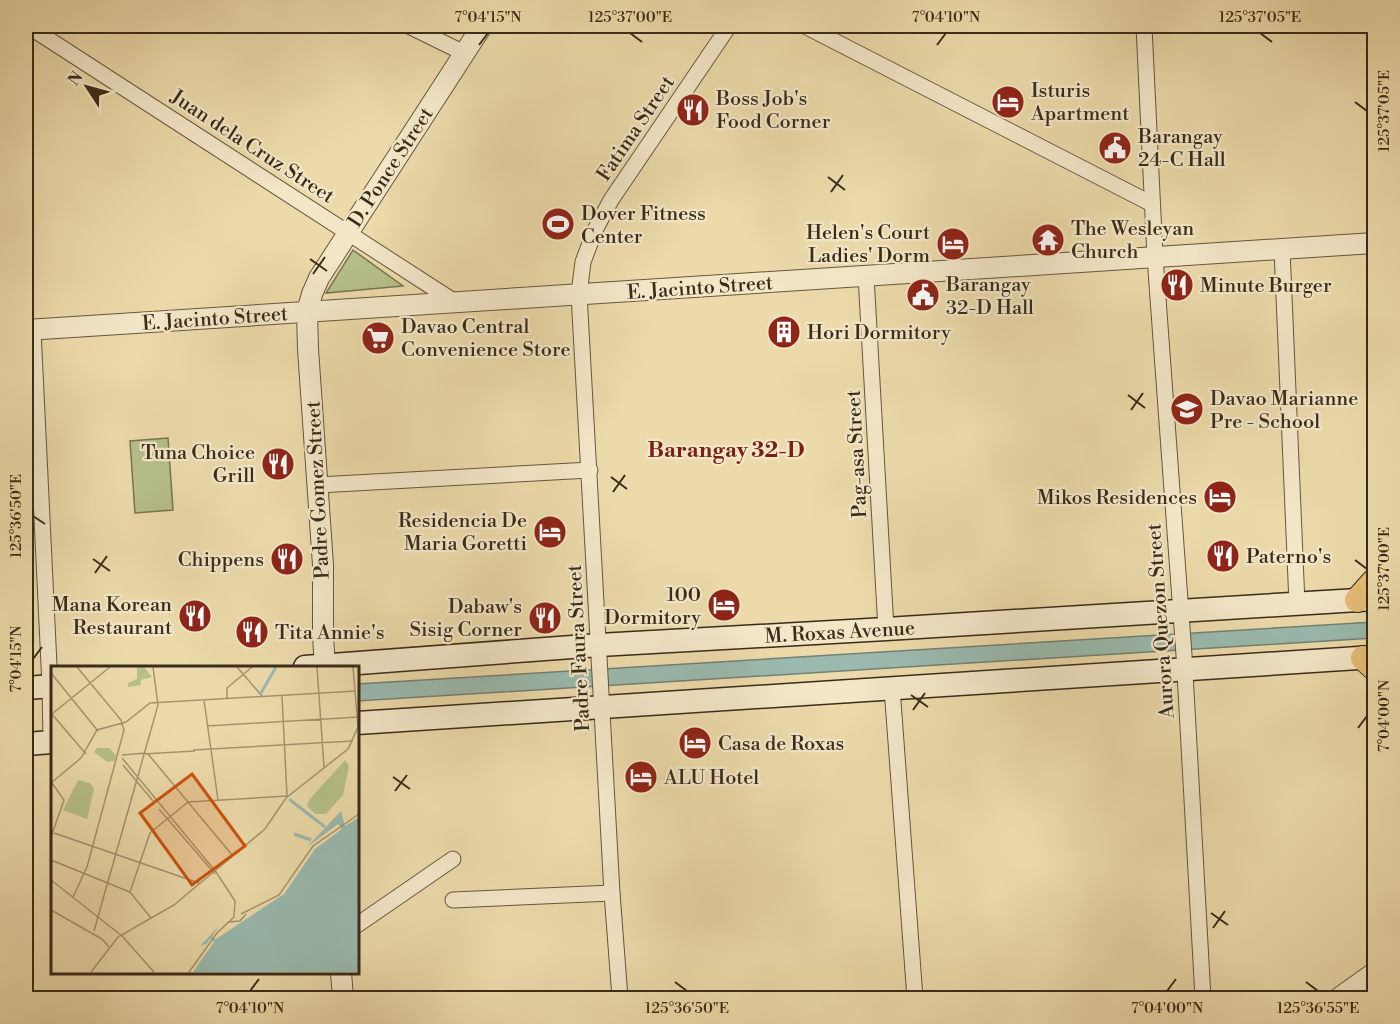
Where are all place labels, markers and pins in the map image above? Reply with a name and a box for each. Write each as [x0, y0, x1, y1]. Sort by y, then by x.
place label: Isturis Apartment [1030, 79, 1129, 127]
hotel icon: Isturis Apartment [990, 84, 1026, 120]
place label: Boss Job's Food Corner [715, 87, 831, 135]
restaurant icon: Boss Job's Food Corner [675, 92, 711, 128]
place label: Barangay 24-C Hall [1137, 125, 1226, 173]
public building icon: Barangay 24-C Hall [1097, 130, 1133, 166]
place label: Dover Fitness Center [581, 202, 706, 250]
sports icon: Dover Fitness Center [540, 206, 576, 242]
place label: The Wesleyan Church [1071, 217, 1194, 265]
place label: Helen's Court Ladies' Dorm [806, 221, 930, 269]
temple icon: The Wesleyan Church [1030, 222, 1066, 258]
hotel icon: Helen's Court Ladies' Dorm [935, 226, 971, 262]
restaurant icon: Minute Burger [1159, 267, 1195, 303]
place label: Barangay 32-D Hall [945, 273, 1034, 321]
place label: Minute Burger [1200, 274, 1332, 299]
public building icon: Barangay 32-D Hall [905, 277, 941, 313]
building icon: Hori Dormitory [766, 314, 802, 350]
place label: Davao Central Convenience Store [401, 315, 570, 363]
supermarket icon: Davao Central Convenience Store [360, 320, 396, 356]
place label: Hori Dormitory [807, 321, 951, 346]
place label: Davao Marianne Pre - School [1210, 387, 1358, 435]
school or university icon: Davao Marianne Pre - School [1169, 391, 1205, 427]
place label: Tuna Choice Grill [141, 441, 255, 489]
restaurant icon: Tuna Choice Grill [260, 446, 296, 482]
hotel icon: Mikos Residences [1202, 479, 1238, 515]
place label: Mikos Residences [1037, 486, 1197, 511]
place label: Residencia De Maria Goretti [398, 509, 527, 557]
hotel icon: Residencia De Maria Goretti [532, 514, 568, 550]
restaurant icon: Paterno's [1205, 538, 1241, 574]
restaurant icon: Chippens [269, 541, 305, 577]
place label: Paterno's [1246, 545, 1331, 570]
place label: Chippens [178, 548, 264, 573]
place label: 100 Dormitory [604, 583, 701, 631]
hotel icon: 100 Dormitory [706, 587, 742, 623]
place label: Mana Korean Restaurant [52, 593, 172, 641]
place label: Dabaw's Sisig Corner [409, 595, 522, 643]
restaurant icon: Mana Korean Restaurant [177, 598, 213, 634]
restaurant icon: Dabaw's Sisig Corner [527, 600, 563, 636]
restaurant icon: Tita Annie's [234, 614, 270, 650]
place label: Tita Annie's [275, 621, 384, 646]
hotel icon: Casa de Roxas [677, 725, 713, 761]
place label: Casa de Roxas [718, 732, 844, 757]
hotel icon: ALU Hotel [623, 759, 659, 795]
place label: ALU Hotel [663, 766, 759, 791]

